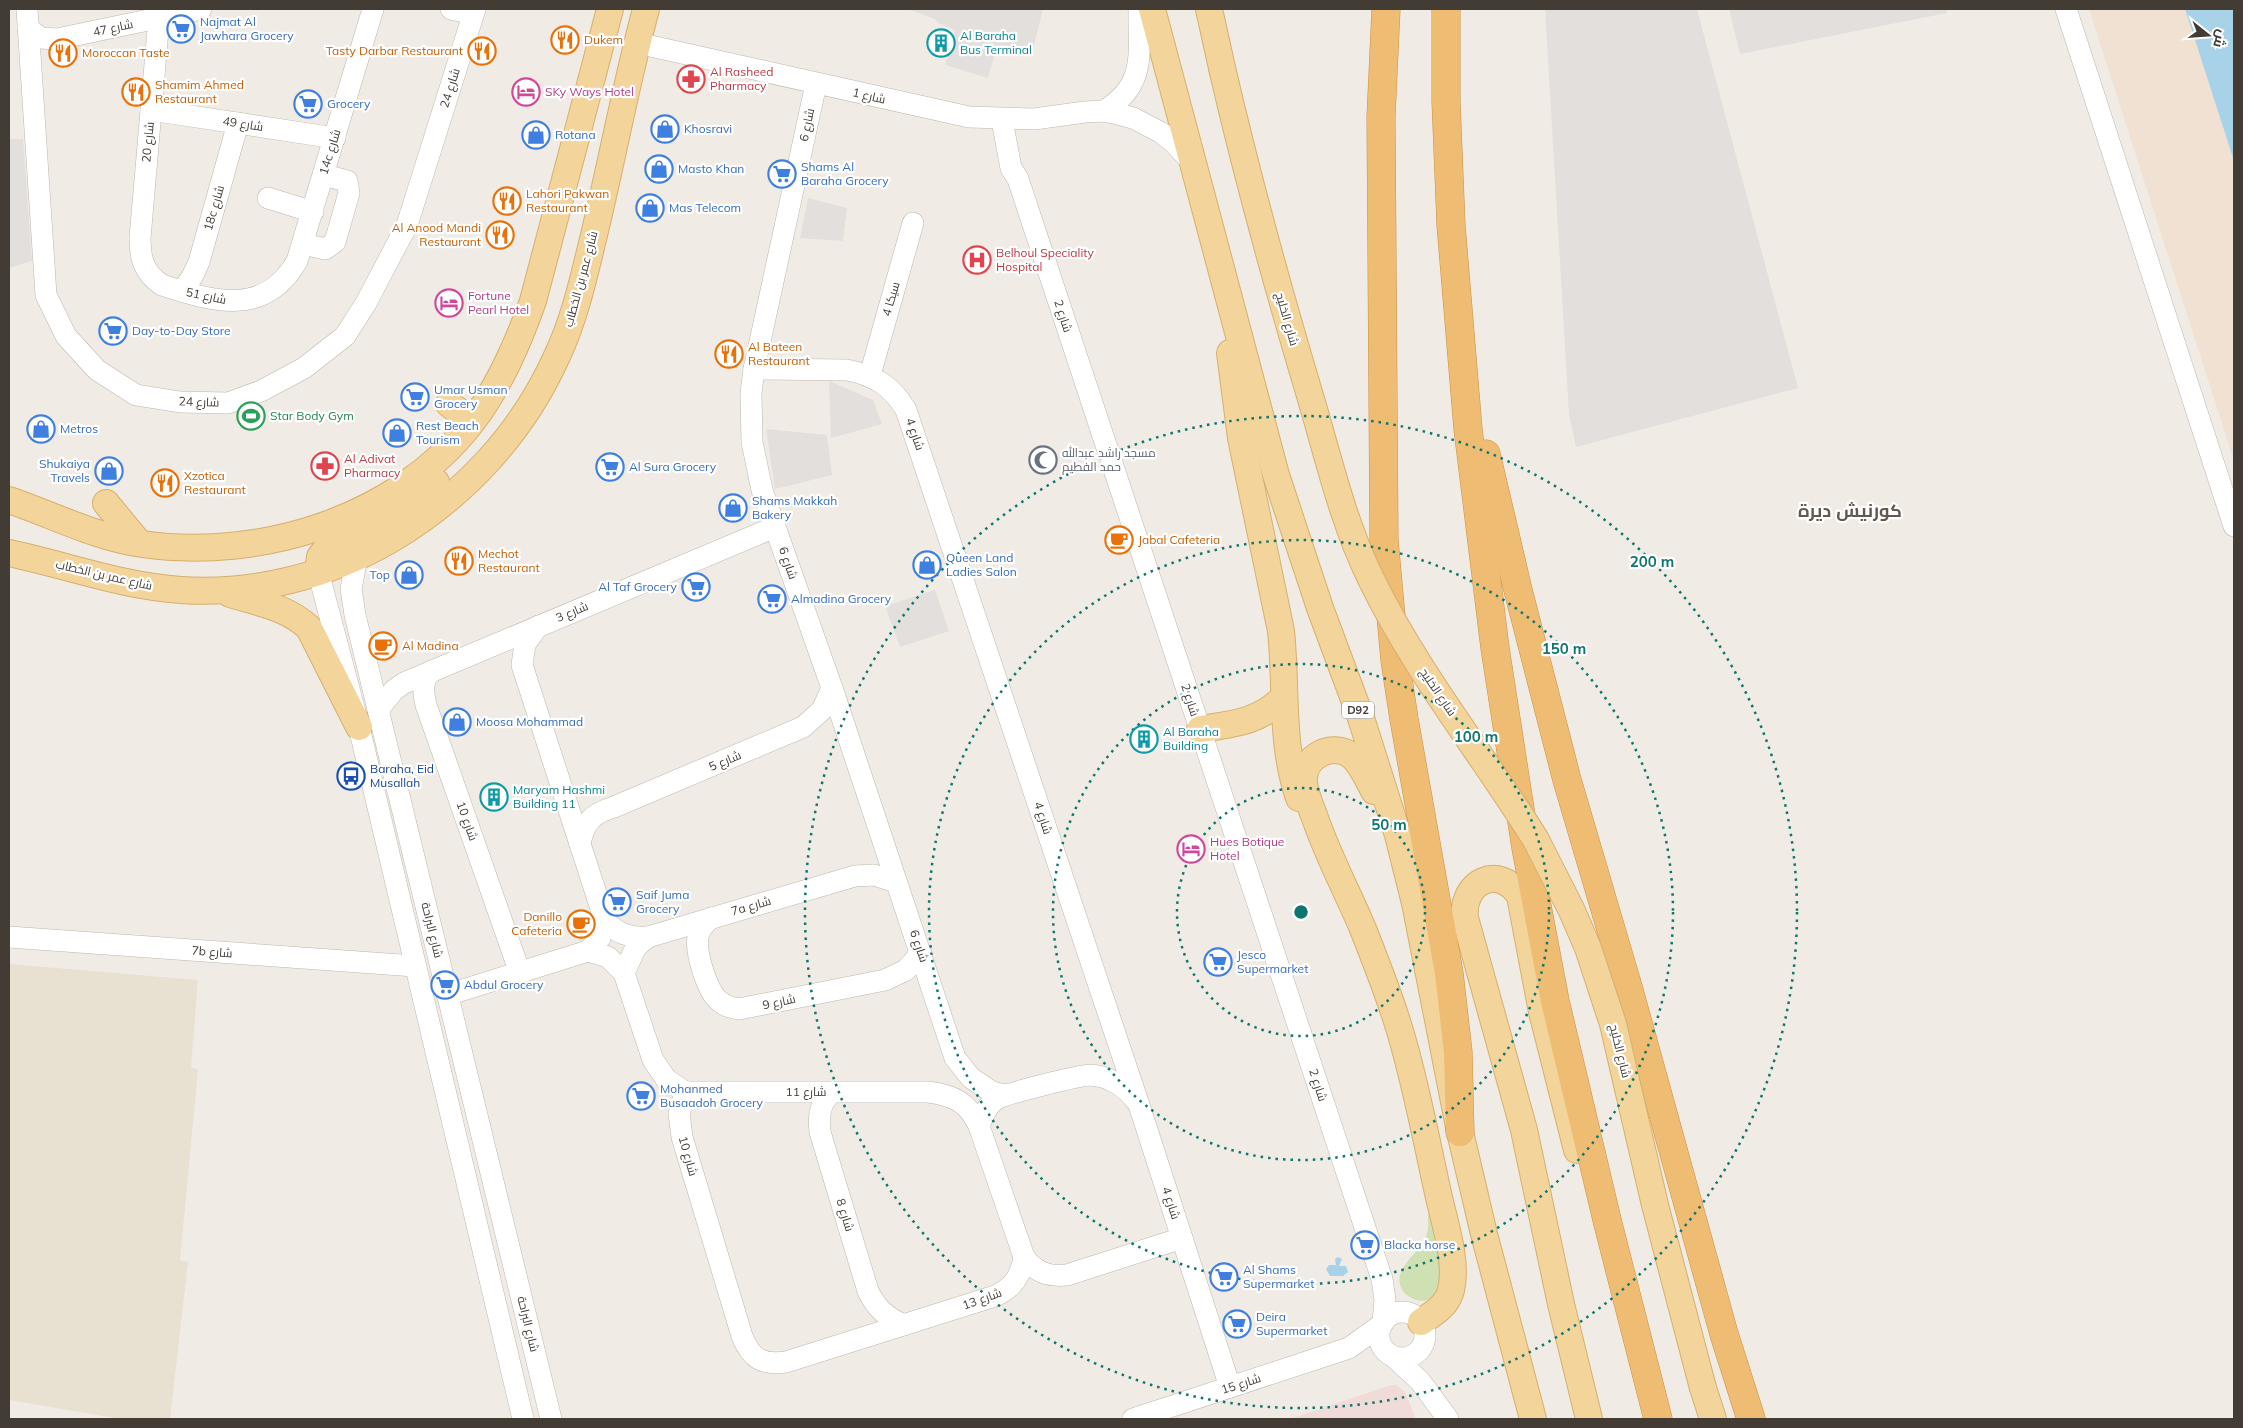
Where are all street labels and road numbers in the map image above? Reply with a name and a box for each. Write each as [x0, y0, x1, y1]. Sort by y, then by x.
street label: شارع 47 [91, 16, 135, 40]
street label: شارع 24 [436, 66, 464, 110]
street label: شارع 1 [851, 84, 887, 108]
street label: شارع 6 [796, 107, 818, 143]
street label: شارع 49 [222, 113, 264, 135]
street label: شارع 20 [138, 121, 158, 163]
street label: 14c شارع [316, 127, 345, 177]
street label: 18c شارع [200, 183, 228, 233]
street label: شارع عمر بن الخطاب [560, 229, 602, 329]
street label: 4 سيكا [878, 280, 903, 318]
street label: شارع 51 [184, 284, 228, 308]
street label: شارع الخليج [1272, 290, 1302, 348]
street label: شارع 2 [1050, 298, 1076, 335]
street label: شارع 24 [178, 393, 220, 411]
street label: شارع 4 [902, 416, 928, 453]
street label: شارع 6 [775, 545, 801, 582]
street label: شارع عمر بن الخطاب [54, 556, 154, 594]
street label: شارع 3 [553, 598, 591, 626]
street label: شارع الخليج [1416, 665, 1460, 719]
street label: شارع 2 [1177, 682, 1203, 719]
road number: D92 [1342, 702, 1374, 718]
street label: شارع 5 [706, 747, 744, 775]
street label: شارع 10 [453, 799, 482, 843]
street label: شارع 4 [1030, 800, 1056, 837]
street label: 7a شارع [729, 893, 773, 919]
street label: شارع البراحة [417, 900, 447, 960]
street label: شارع 6 [906, 928, 932, 965]
street label: 7b شارع [191, 943, 233, 961]
street label: شارع 9 [761, 991, 797, 1013]
street label: شارع الخليج [1606, 1022, 1634, 1080]
street label: شارع 2 [1305, 1067, 1331, 1104]
street label: شارع 11 [786, 1084, 826, 1100]
street label: شارع 10 [675, 1134, 701, 1178]
street label: شارع 4 [1158, 1185, 1184, 1222]
street label: شارع 8 [832, 1197, 858, 1233]
street label: شارع 13 [960, 1284, 1004, 1313]
street label: شارع البراحة [513, 1294, 543, 1354]
street label: شارع 15 [1219, 1370, 1263, 1398]

